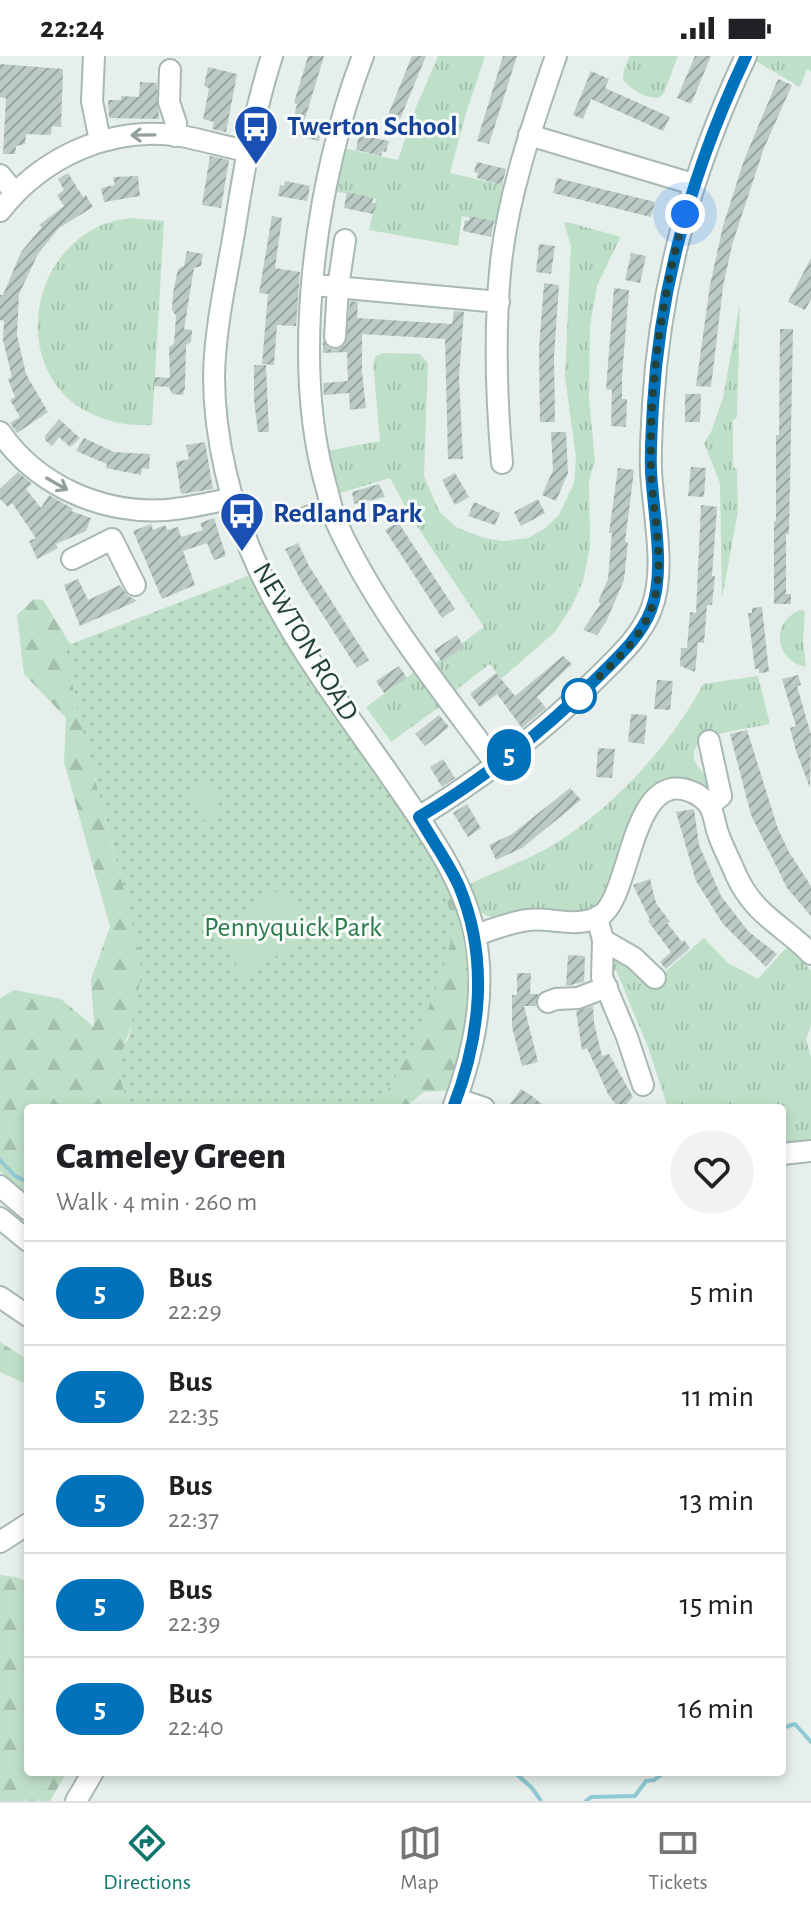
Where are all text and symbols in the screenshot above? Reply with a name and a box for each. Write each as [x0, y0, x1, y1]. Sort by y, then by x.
text: 22:24 [40, 13, 104, 43]
bus stop icon: Twerton School [232, 103, 280, 166]
place label: Twerton School [287, 113, 458, 141]
one-way arrow [130, 127, 157, 142]
your location [665, 194, 705, 234]
one-way arrow [45, 477, 69, 492]
bus stop icon: Redland Park [218, 490, 266, 553]
place label: Redland Park [273, 500, 423, 528]
street label: NEWTON ROAD [247, 558, 363, 726]
unlabelled marker [562, 679, 596, 713]
line badge: 5 [483, 729, 535, 781]
text: 5 [503, 741, 515, 769]
park label: Pennyquick Park [204, 914, 382, 942]
button: heart [670, 1130, 754, 1214]
text: Cameley Green [56, 1138, 286, 1176]
text: Walk · 4 min · 260 m [56, 1189, 257, 1215]
text: Bus [168, 1263, 213, 1293]
text: 5 min [690, 1278, 754, 1308]
text: 5 [94, 1279, 106, 1307]
text: 22:29 [168, 1298, 222, 1324]
text: Bus [168, 1367, 213, 1397]
text: 11 min [682, 1382, 754, 1412]
text: 5 [94, 1383, 106, 1411]
text: 22:35 [168, 1402, 219, 1428]
text: Bus [168, 1471, 213, 1501]
text: 13 min [680, 1486, 754, 1516]
text: 5 [94, 1487, 106, 1515]
text: 22:37 [168, 1506, 219, 1532]
text: Bus [168, 1575, 213, 1605]
text: 15 min [679, 1590, 754, 1620]
text: 5 [94, 1591, 106, 1619]
text: 22:39 [168, 1610, 221, 1636]
text: Bus [168, 1679, 213, 1709]
text: 16 min [678, 1694, 754, 1724]
text: 5 [94, 1695, 106, 1723]
text: 22:40 [168, 1714, 224, 1740]
tab: Directions [103, 1821, 191, 1895]
tab: Map [398, 1821, 442, 1895]
tab: Tickets [648, 1821, 708, 1895]

